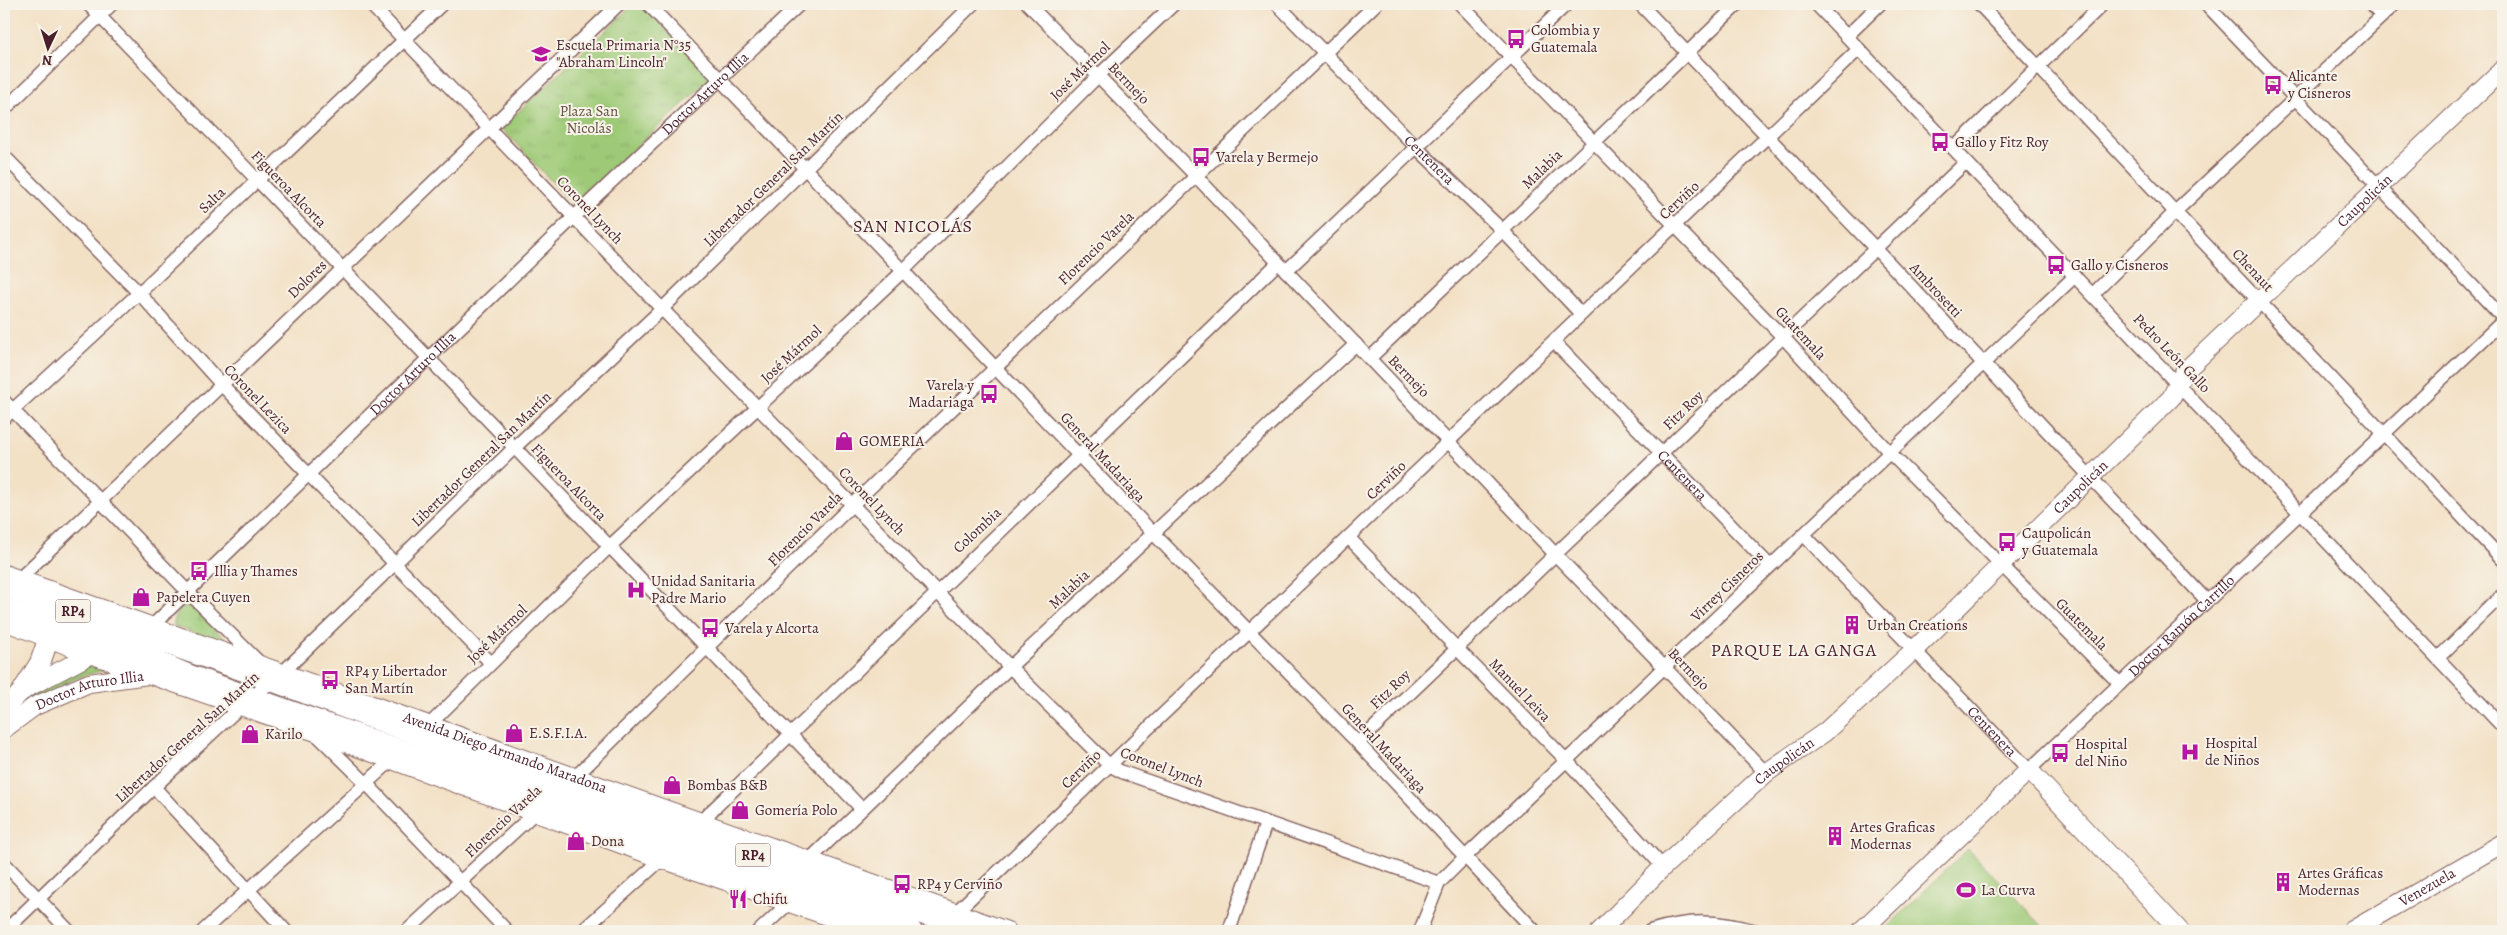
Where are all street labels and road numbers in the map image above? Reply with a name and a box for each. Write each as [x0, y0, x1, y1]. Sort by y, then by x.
street label: José Mármol [1046, 37, 1115, 105]
street label: Doctor Arturo Illia [657, 47, 753, 139]
street label: Bermejo [1104, 57, 1154, 109]
street label: Libertador General San Martín [699, 107, 847, 251]
street label: Centenera [1400, 131, 1459, 189]
street label: Malabia [1517, 145, 1567, 193]
street label: Figueroa Alcorta [247, 146, 331, 232]
street label: Caupolicán [2332, 169, 2396, 232]
street label: Coronel Lynch [552, 171, 628, 249]
street label: Cerviño [1654, 176, 1704, 224]
street label: Salta [194, 182, 230, 218]
street label: Florencio Varela [1054, 207, 1138, 289]
street label: Chenaut [2228, 244, 2278, 296]
street label: Dolores [283, 255, 331, 303]
street label: Ambrosetti [1905, 257, 1967, 322]
street label: Guatemala [1771, 302, 1831, 364]
street label: Pedro León Gallo [2129, 309, 2215, 397]
street label: José Mármol [756, 320, 826, 387]
street label: Doctor Arturo Illia [365, 327, 460, 420]
street label: Bermejo [1384, 350, 1434, 402]
street label: Coronel Lezica [220, 360, 296, 438]
street label: Fitz Roy [1658, 386, 1708, 434]
street label: Libertador General San Martín [407, 387, 555, 531]
street label: General Madariaga [1056, 408, 1150, 506]
street label: Figueroa Alcorta [527, 439, 611, 525]
street label: Centenera [1653, 445, 1712, 505]
street label: Cerviño [1362, 456, 1410, 504]
street label: Caupolicán [2049, 456, 2112, 518]
street label: Coronel Lynch [834, 462, 910, 540]
street label: Florencio Varela [763, 487, 847, 571]
street label: Colombia [949, 503, 1005, 557]
street label: Virrey Cisneros [1686, 546, 1768, 626]
street label: Malabia [1044, 565, 1094, 613]
street label: Doctor Ramón Carrillo [2124, 571, 2239, 681]
street label: Guatemala [2051, 593, 2113, 655]
road number: RP4 [56, 600, 90, 622]
street label: José Mármol [463, 600, 532, 668]
street label: Bermejo [1664, 643, 1714, 695]
street label: Manuel Leiva [1485, 654, 1555, 726]
street label: Fitz Roy [1365, 665, 1415, 713]
street label: Doctor Arturo Illia [32, 666, 145, 715]
street label: Libertador General San Martín [111, 667, 263, 807]
street label: General Madariaga [1337, 699, 1431, 797]
street label: Centenera [1963, 702, 2021, 761]
street label: Avenida Diego Armando Maradona [400, 707, 610, 798]
street label: Caupolicán [1750, 733, 1818, 789]
street label: Coronel Lynch [1117, 742, 1207, 792]
street label: Cerviño [1057, 745, 1105, 793]
street label: Florencio Varela [460, 780, 546, 862]
road number: RP4 [736, 844, 770, 866]
street label: Venezuela [2394, 863, 2459, 912]

